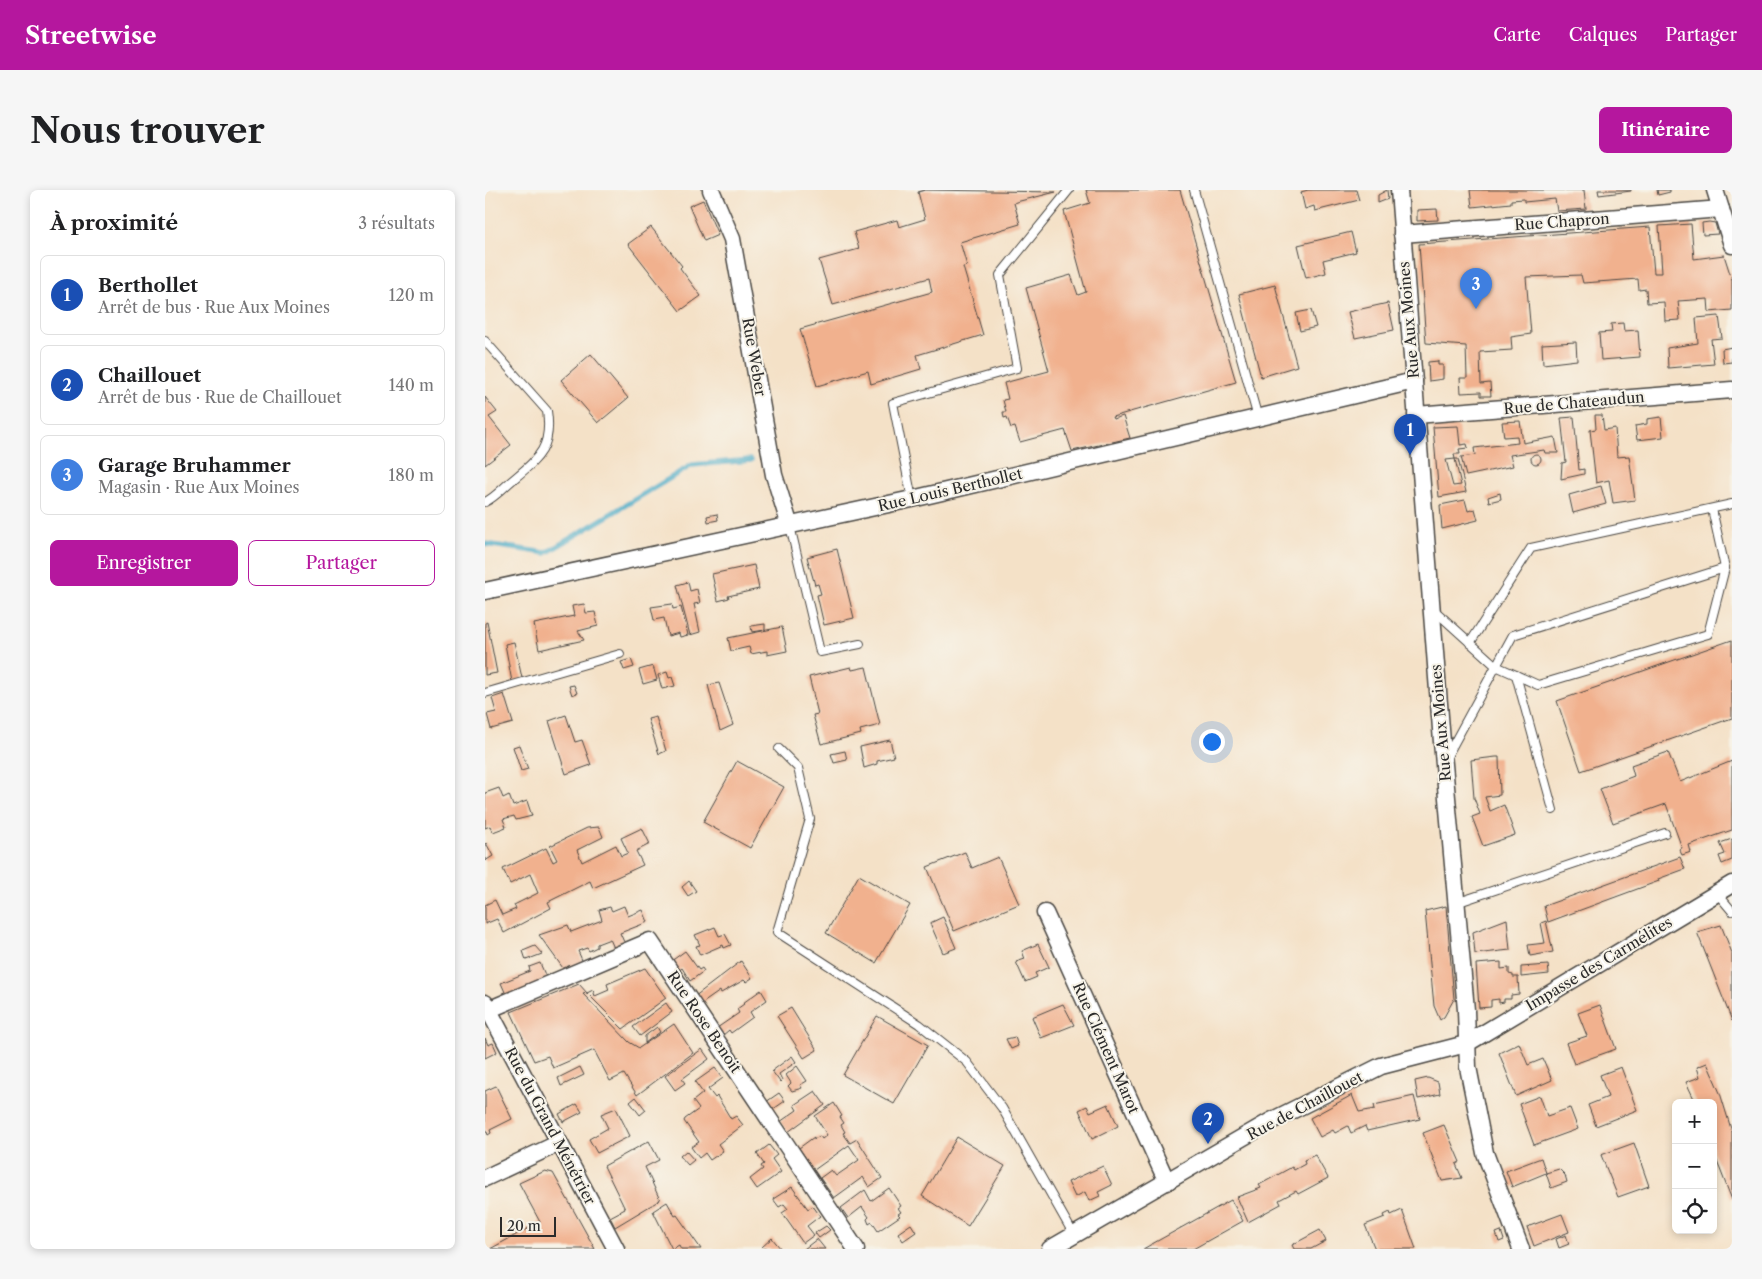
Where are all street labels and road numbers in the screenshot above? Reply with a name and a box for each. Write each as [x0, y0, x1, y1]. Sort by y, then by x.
street label: Rue Chapron [1514, 209, 1611, 234]
street label: Rue Aux Moines [1394, 261, 1423, 379]
street label: Rue Weber [738, 316, 771, 398]
street label: Rue de Chateaudun [1503, 387, 1646, 418]
street label: Rue Louis Berthollet [876, 463, 1025, 515]
street label: Rue Aux Moines [1426, 664, 1455, 782]
street label: Impasse des Carmélites [1522, 912, 1676, 1015]
street label: Rue Rose Benoit [663, 967, 746, 1077]
street label: Rue Clément Marot [1069, 979, 1144, 1117]
street label: Rue du Grand Ménétrier [501, 1044, 600, 1208]
street label: Rue de Chaillouet [1244, 1067, 1367, 1144]

